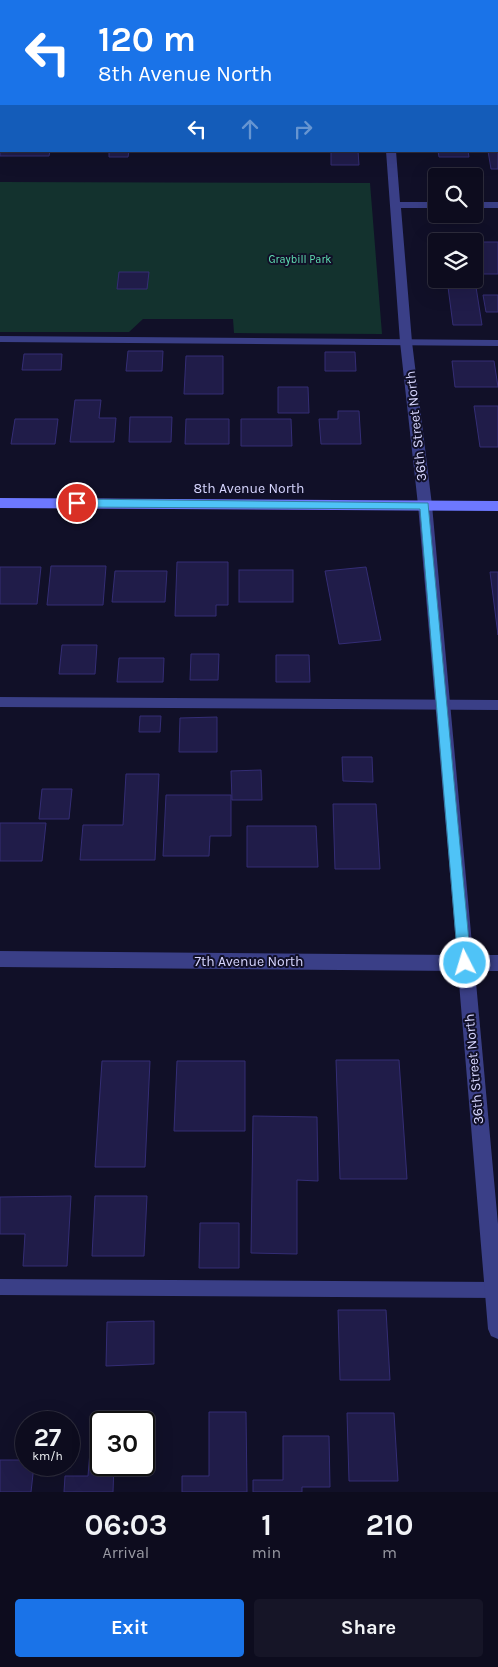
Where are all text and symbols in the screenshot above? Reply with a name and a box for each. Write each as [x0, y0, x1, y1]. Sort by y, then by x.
text: 120 m [98, 19, 196, 60]
icon: left [15, 20, 80, 85]
text: 8th Avenue North [98, 61, 273, 87]
icon: left [183, 115, 211, 143]
icon: ahead [236, 115, 264, 143]
icon: right [289, 115, 317, 143]
map controls [428, 168, 483, 288]
button: search [428, 168, 483, 223]
button: layers [428, 233, 483, 288]
park label: Graybill Park [268, 253, 332, 266]
street label: 36th Street North [402, 370, 430, 482]
street label: 8th Avenue North [193, 480, 305, 497]
pin [56, 482, 98, 524]
icon: arrive [63, 489, 91, 517]
position arrow [438, 936, 490, 988]
street label: 7th Avenue North [194, 953, 304, 970]
street label: 36th Street North [461, 1013, 487, 1125]
speed limit sign: 30 [90, 1411, 155, 1476]
text: 27 [34, 1423, 61, 1452]
text: km/h [32, 1449, 63, 1463]
text: 06:03 [84, 1507, 167, 1543]
text: 1 [261, 1507, 272, 1543]
text: 210 [366, 1507, 414, 1543]
text: Arrival [102, 1543, 149, 1562]
text: min [252, 1543, 281, 1562]
text: m [382, 1543, 397, 1562]
button: Exit [15, 1599, 244, 1657]
button: Share [254, 1599, 483, 1657]

